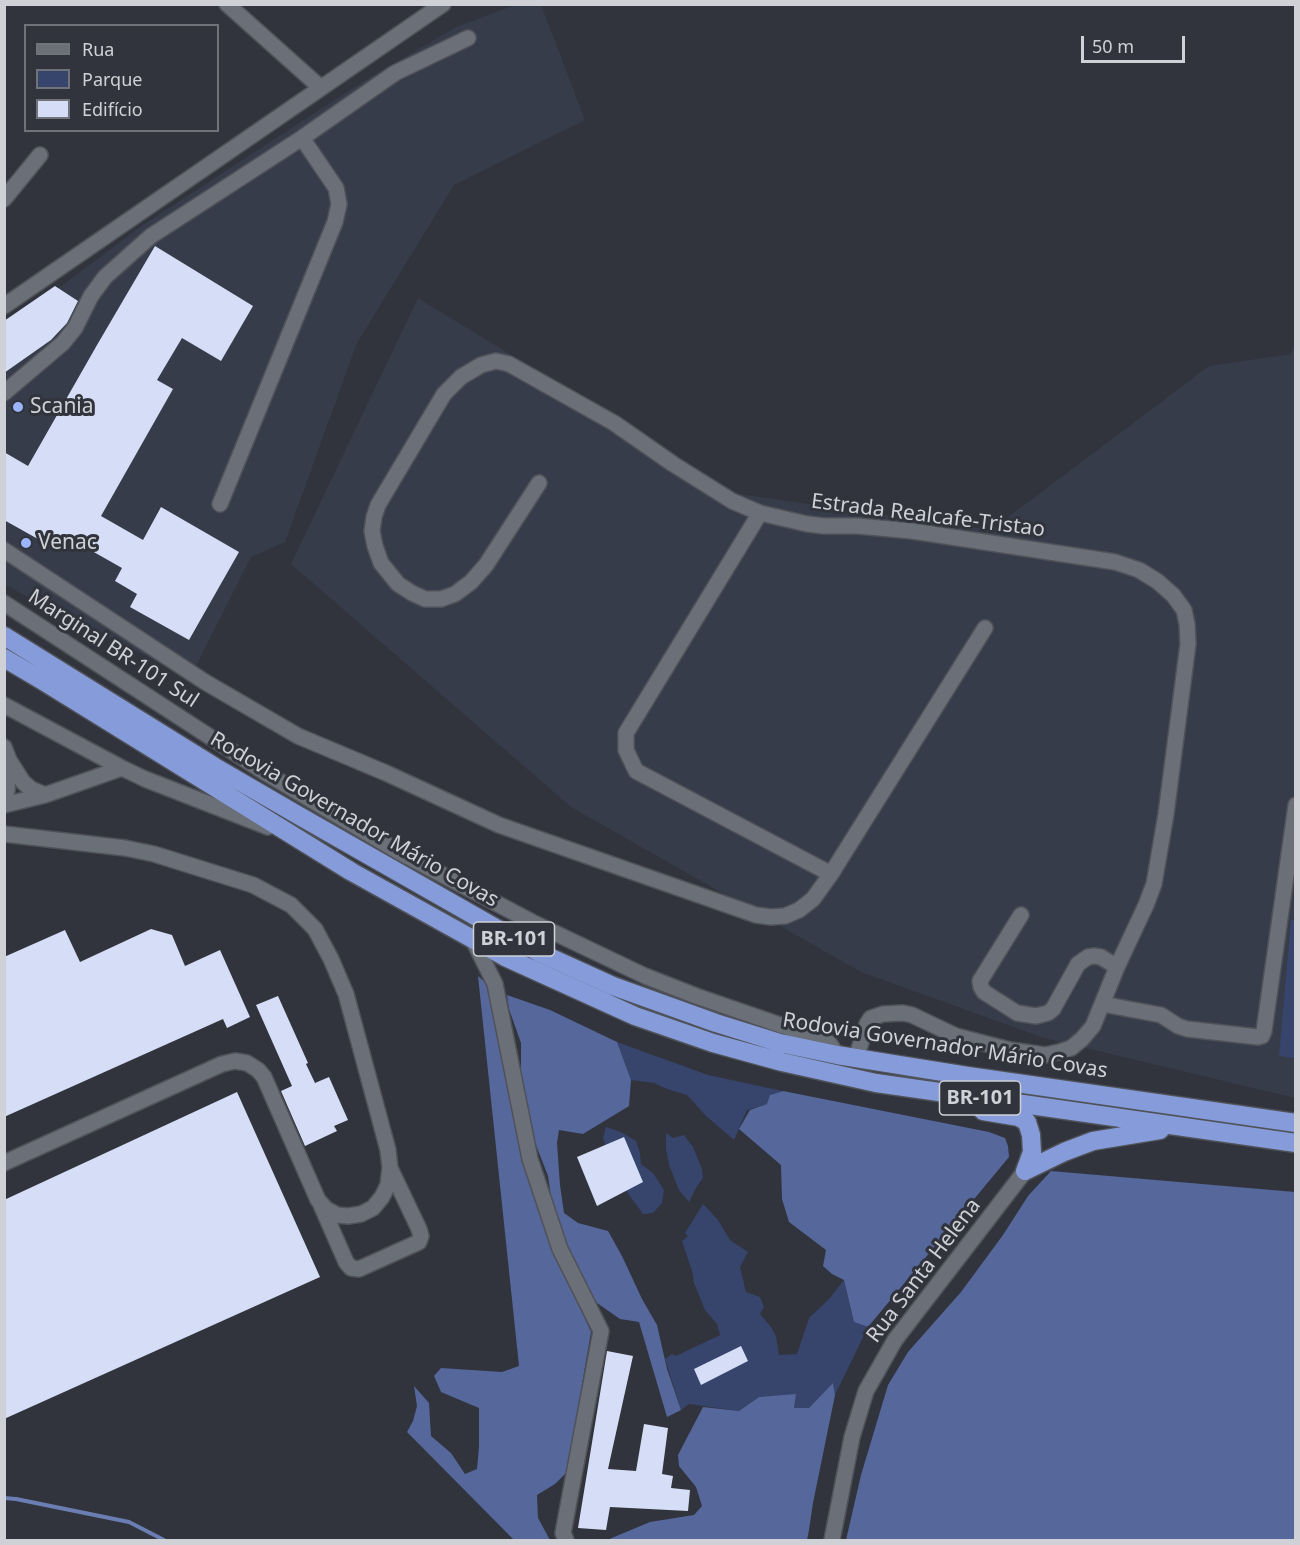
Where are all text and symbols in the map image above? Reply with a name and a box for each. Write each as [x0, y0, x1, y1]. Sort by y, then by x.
legend [24, 24, 219, 132]
scale bar [1084, 24, 1188, 62]
text: 50 m [1092, 34, 1134, 58]
text: Rua [82, 37, 114, 61]
text: Parque [82, 67, 142, 91]
text: Edifício [82, 97, 143, 121]
place label: Scania [30, 394, 94, 420]
marker: Scania [11, 400, 25, 414]
street label: Estrada Realcafe-Tristao [810, 489, 1046, 543]
place label: Venac [38, 530, 97, 556]
marker: Venac [19, 536, 33, 550]
street label: Marginal BR-101 Sul [23, 584, 203, 714]
street label: Rodovia Governador Mário Covas [205, 727, 503, 913]
road number: BR-101 [474, 922, 554, 956]
street label: Rodovia Governador Mário Covas [781, 1008, 1109, 1084]
road number: BR-101 [940, 1081, 1020, 1115]
street label: Rua Santa Helena [862, 1194, 986, 1348]

